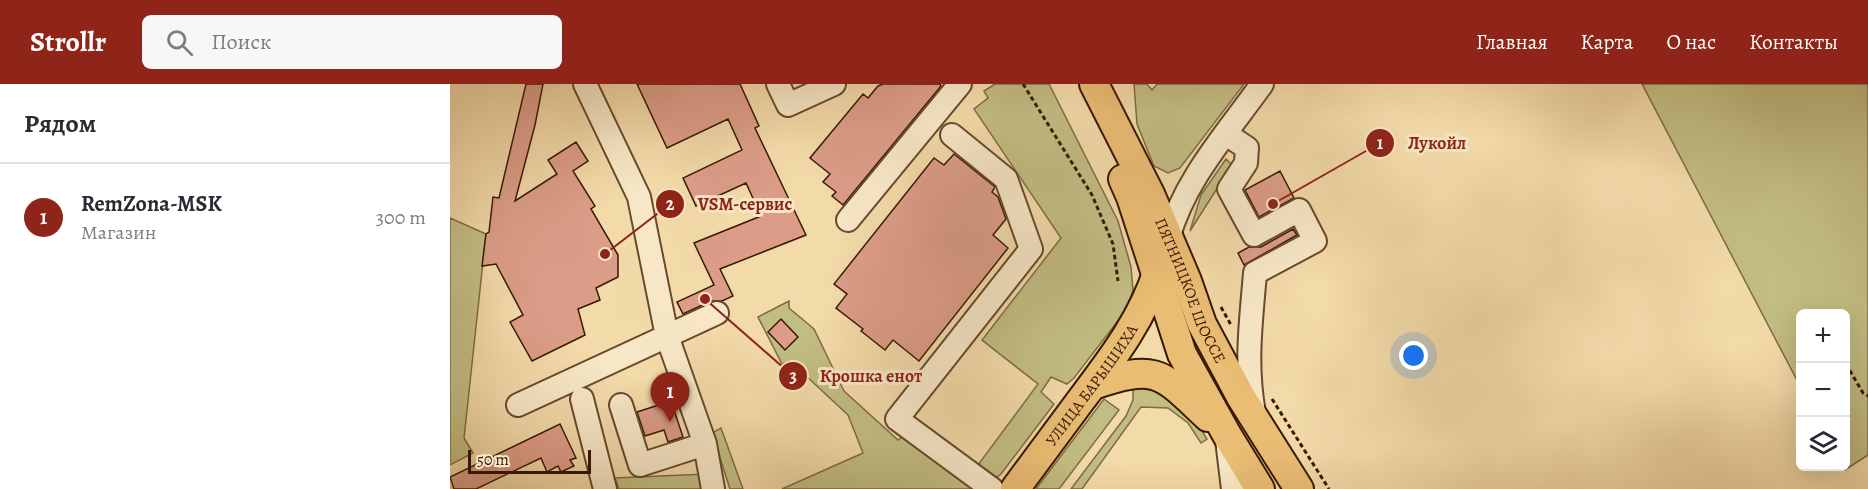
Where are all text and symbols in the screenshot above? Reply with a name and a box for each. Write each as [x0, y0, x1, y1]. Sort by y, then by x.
search box [142, 15, 562, 69]
text: Strollr [30, 23, 106, 61]
icon: search [163, 26, 196, 59]
text: Поиск [211, 27, 271, 57]
text: Главная [1476, 28, 1548, 56]
text: Карта [1581, 28, 1633, 56]
text: О нас [1666, 28, 1716, 56]
text: Контакты [1749, 28, 1838, 56]
text: Рядом [24, 106, 96, 141]
callout: Лукойл [1365, 125, 1478, 161]
text: 1 [1377, 131, 1384, 155]
text: Лукойл [1408, 131, 1466, 155]
callout: VSM-сервис [655, 186, 804, 222]
text: RemZona-MSK [81, 189, 222, 219]
text: 2 [666, 192, 675, 216]
text: VSM-сервис [697, 192, 792, 216]
text: 1 [40, 204, 47, 231]
text: 300 m [376, 204, 426, 231]
street label: ПЯТНИЦКОЕ ШОССЕ [1149, 214, 1231, 367]
text: Магазин [81, 219, 156, 246]
map controls [1796, 309, 1850, 471]
button: + [1796, 309, 1850, 363]
street label: УЛИЦА БАРЫШИХА [1041, 320, 1144, 451]
your location [1399, 341, 1428, 370]
callout: Крошка енот [778, 358, 934, 394]
button: − [1796, 363, 1850, 417]
text: 3 [789, 364, 797, 388]
text: Крошка енот [820, 364, 922, 388]
pin: 1 [650, 372, 690, 422]
button: layers [1796, 417, 1850, 471]
scale bar [468, 447, 591, 474]
text: 50 m [477, 449, 509, 471]

